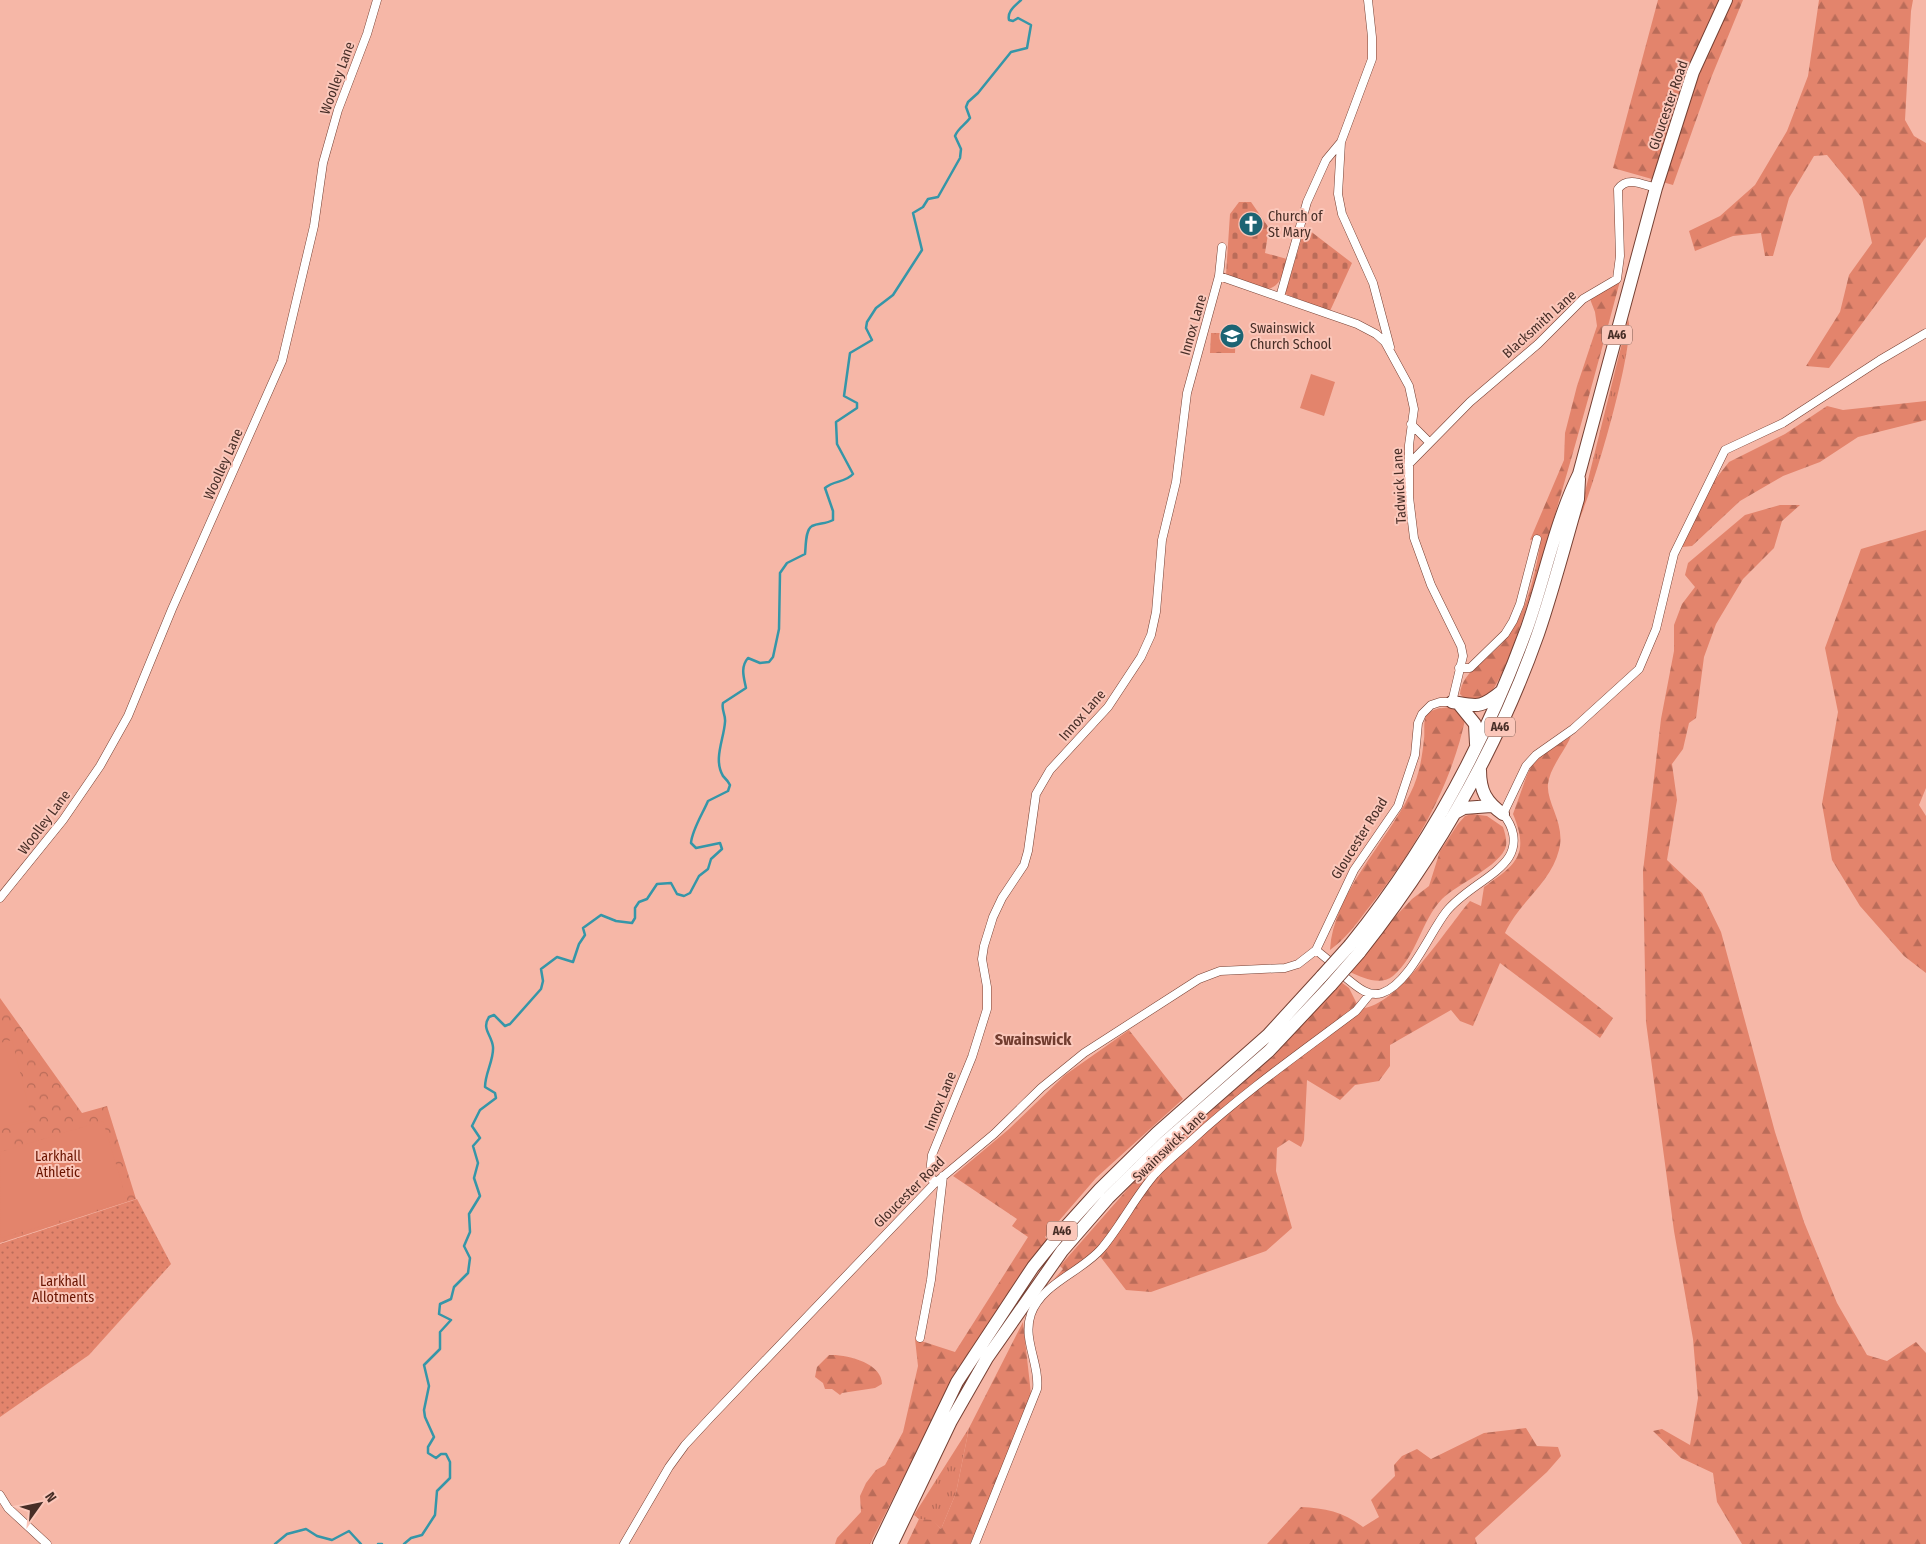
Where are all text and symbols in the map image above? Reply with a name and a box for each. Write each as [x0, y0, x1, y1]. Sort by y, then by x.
street label: Woolley Lane [316, 39, 358, 117]
street label: Gloucester Road [1645, 58, 1692, 152]
place label: Church of St Mary [1268, 208, 1324, 241]
church icon: Church of St Mary [1238, 211, 1264, 237]
street label: Blacksmith Lane [1499, 287, 1580, 362]
street label: Innox Lane [1177, 293, 1210, 357]
place label: Swainswick Church School [1250, 320, 1332, 353]
school or university icon: Swainswick Church School [1219, 323, 1245, 349]
road number: A46 [1602, 326, 1632, 344]
street label: Woolley Lane [200, 426, 247, 502]
street label: Tadwick Lane [1389, 448, 1410, 524]
street label: Innox Lane [1056, 686, 1109, 744]
road number: A46 [1485, 718, 1515, 736]
street label: Woolley Lane [15, 787, 74, 858]
street label: Gloucester Road [1327, 794, 1391, 882]
district label: Swainswick [995, 1030, 1072, 1049]
street label: Innox Lane [921, 1069, 960, 1133]
street label: Swainswick Lane [1129, 1107, 1210, 1186]
park label: Larkhall Athletic [35, 1148, 81, 1181]
street label: Gloucester Road [870, 1153, 948, 1231]
road number: A46 [1047, 1222, 1077, 1240]
park label: Larkhall Allotments [32, 1273, 94, 1306]
north arrow [15, 1479, 65, 1529]
text: N [41, 1489, 60, 1505]

